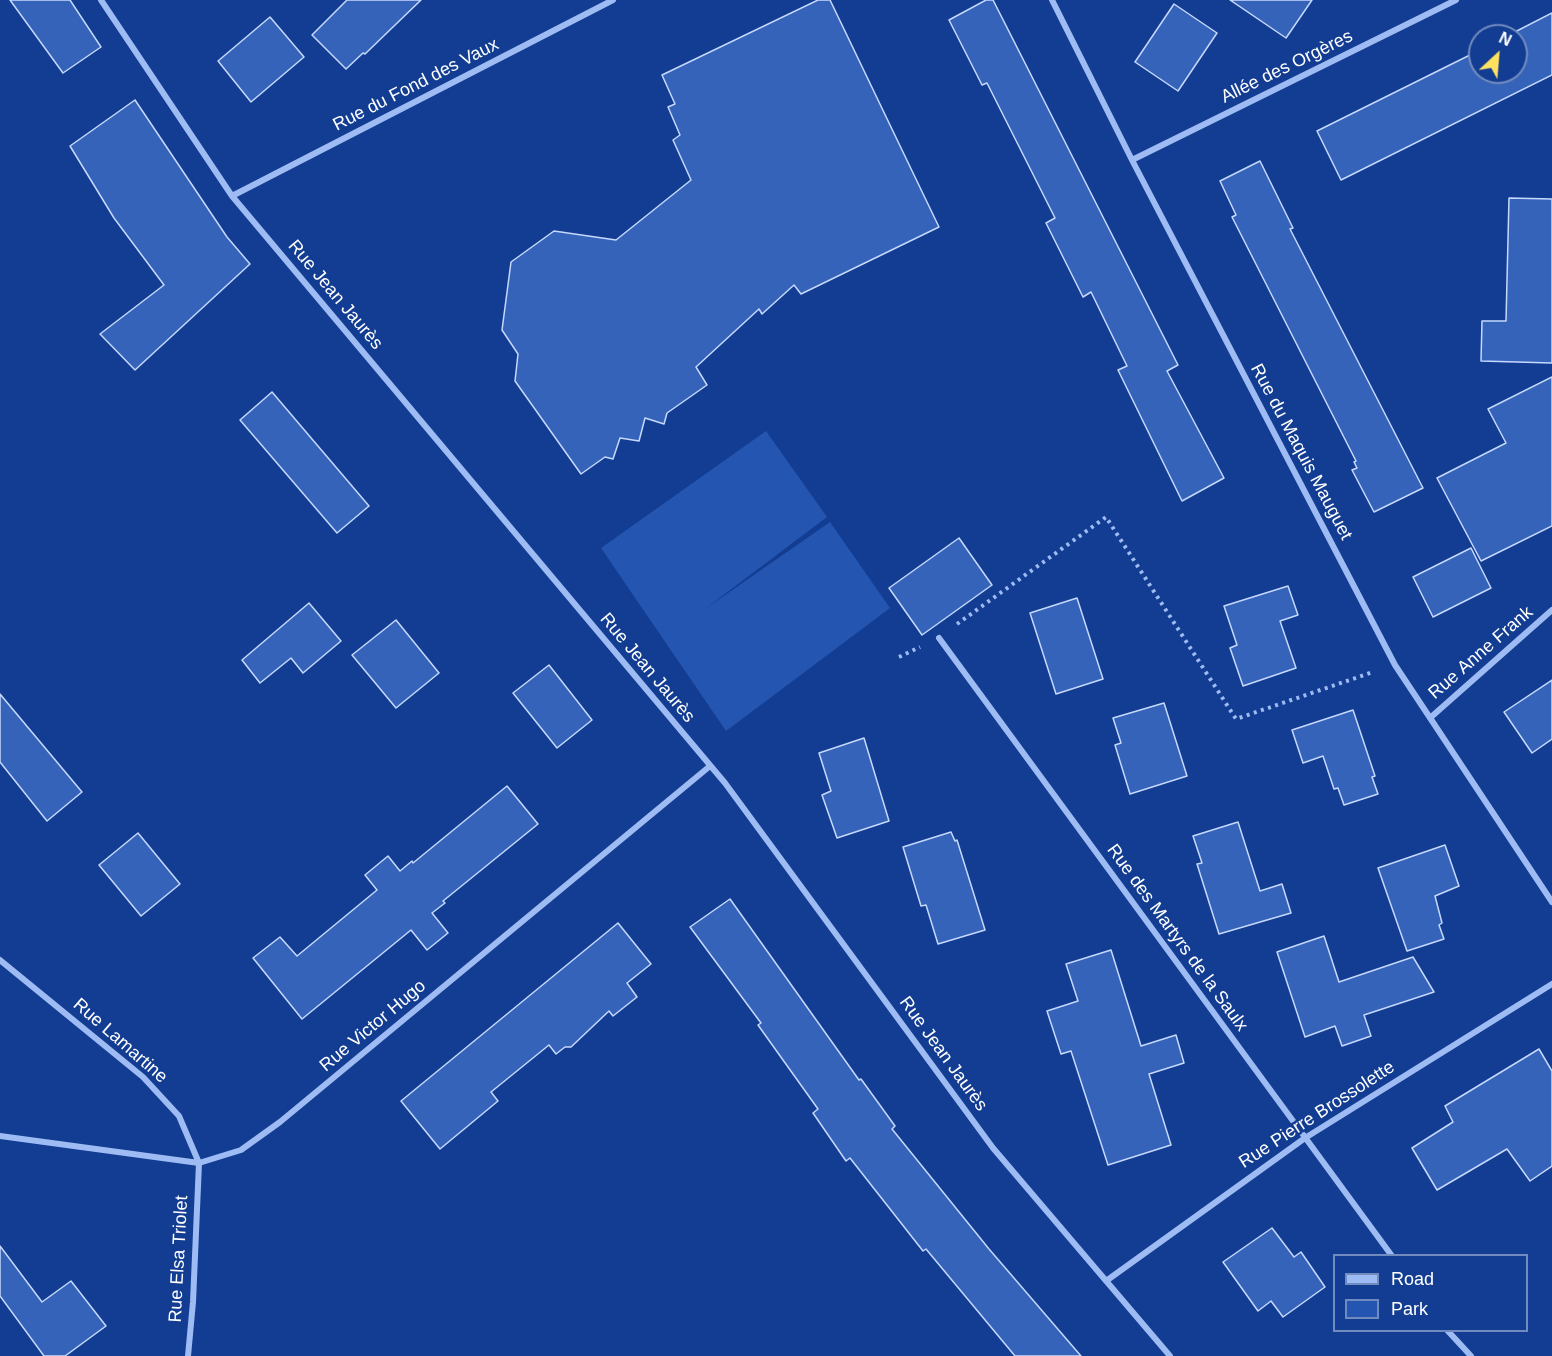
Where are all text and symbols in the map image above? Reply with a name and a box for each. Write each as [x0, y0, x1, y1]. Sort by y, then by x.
north arrow [1468, 24, 1528, 84]
street label: Allée des Orgères [1218, 26, 1356, 108]
text: N [1496, 29, 1514, 49]
street label: Rue du Fond des Vaux [330, 34, 502, 136]
street label: Rue Jean Jaurès [283, 236, 387, 354]
street label: Rue du Maquis Mauguet [1245, 360, 1357, 544]
street label: Rue Anne Frank [1424, 602, 1538, 704]
street label: Rue Jean Jaurès [595, 609, 699, 727]
street label: Rue des Martyrs de la Saulx [1102, 840, 1252, 1036]
street label: Rue Victor Hugo [316, 975, 430, 1077]
street label: Rue Jean Jaurès [894, 993, 992, 1115]
street label: Rue Lamartine [68, 994, 172, 1088]
street label: Rue Pierre Brossolette [1235, 1057, 1399, 1173]
street label: Rue Elsa Triolet [165, 1195, 193, 1323]
legend [1333, 1254, 1528, 1332]
text: Road [1391, 1269, 1434, 1289]
text: Park [1391, 1299, 1428, 1319]

